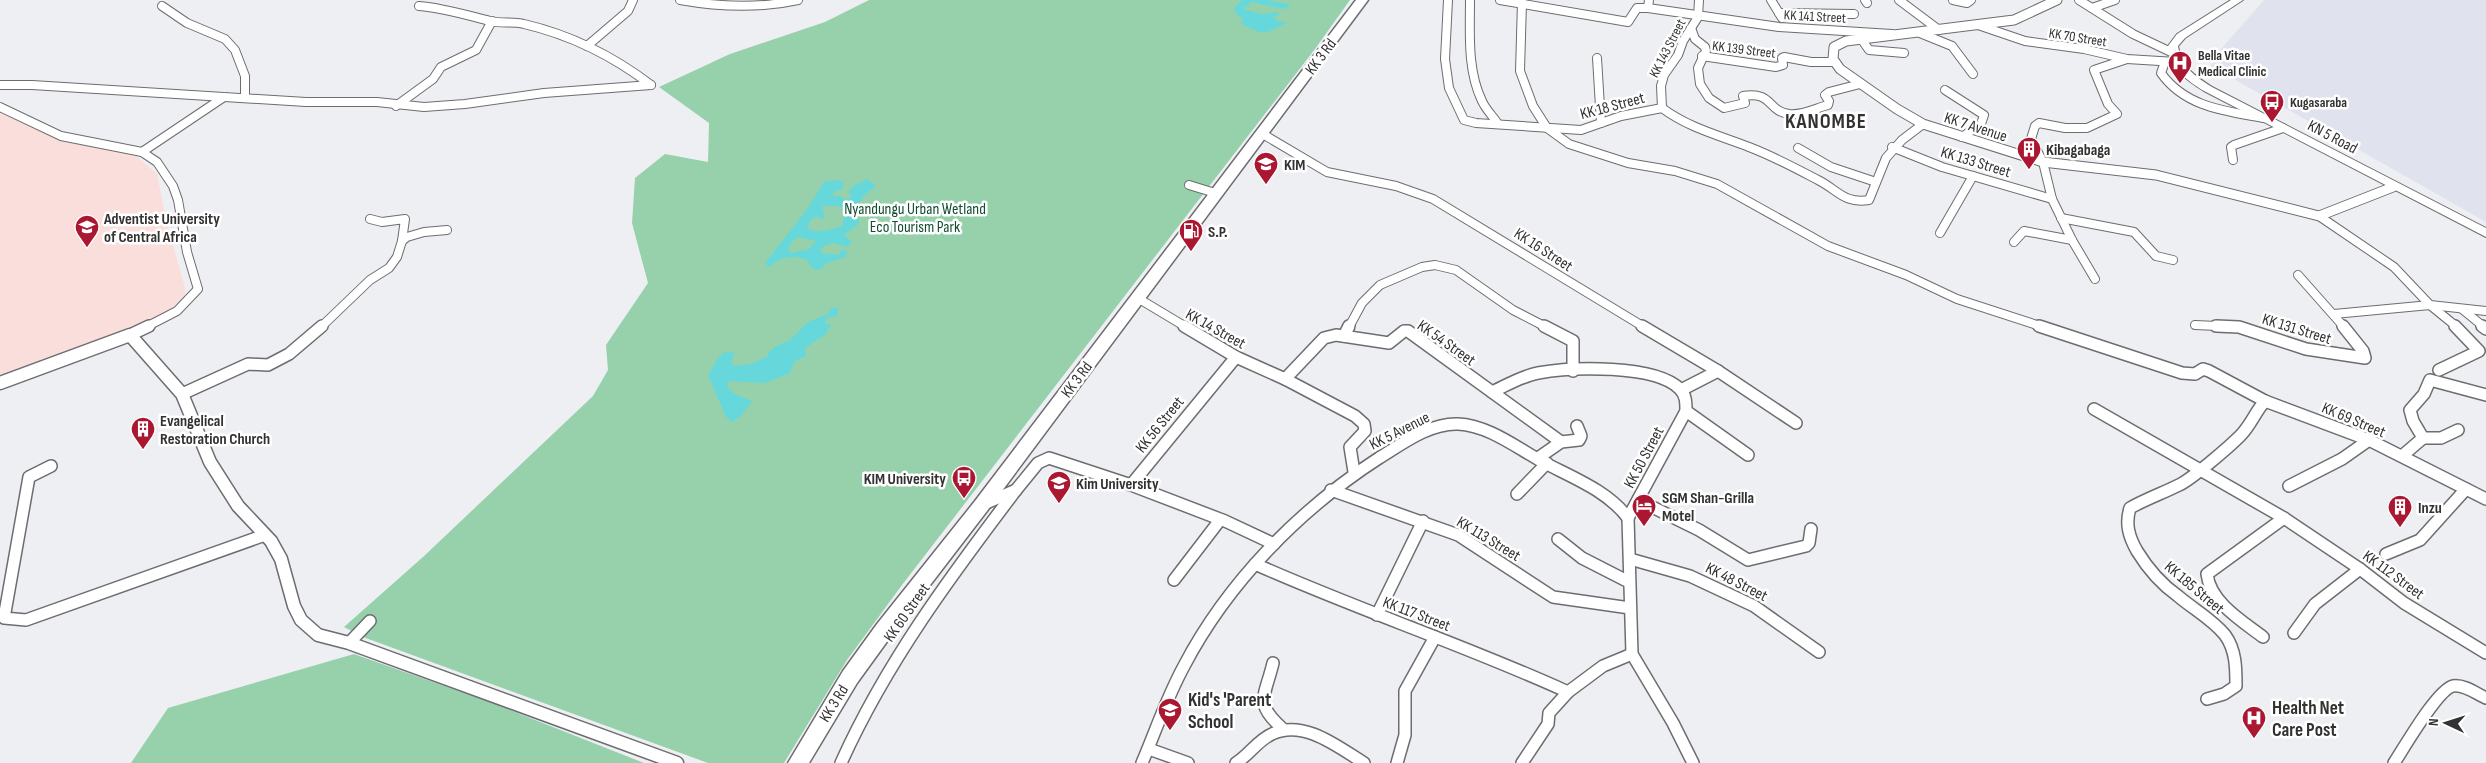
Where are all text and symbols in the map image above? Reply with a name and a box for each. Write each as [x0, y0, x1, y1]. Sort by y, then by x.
street label: KK 141 Street [1783, 6, 1847, 27]
street label: KK 143 Street [1646, 16, 1689, 80]
street label: KK 70 Street [2048, 25, 2108, 50]
street label: KK 3 Rd [1302, 35, 1341, 79]
street label: KK 139 Street [1711, 37, 1777, 62]
place label: Bella Vitae Medical Clinic [2198, 47, 2266, 80]
hospital icon: Bella Vitae Medical Clinic [2167, 50, 2193, 84]
street label: KK 18 Street [1578, 89, 1647, 124]
bus stop icon: Kugasaraba [2259, 89, 2285, 123]
place label: Kugasaraba [2290, 94, 2347, 111]
street label: KK 7 Avenue [1942, 108, 2009, 147]
district label: KANOMBE [1785, 109, 1867, 134]
street label: KN 5 Road [2304, 116, 2360, 158]
building icon: Kibagabaga [2016, 136, 2042, 170]
place label: Kibagabaga [2046, 141, 2110, 160]
street label: KK 133 Street [1938, 143, 2013, 182]
school or university icon: KIM [1253, 151, 1279, 185]
place label: KIM [1284, 156, 1305, 175]
park label: Nyandungu Urban Wetland Eco Tourism Park [844, 200, 986, 237]
place label: Adventist University of Central Africa [103, 210, 220, 247]
school or university icon: Adventist University of Central Africa [74, 214, 100, 248]
fuel station icon: S.P. [1178, 218, 1204, 252]
place label: S.P. [1208, 223, 1228, 242]
street label: KK 16 Street [1510, 224, 1576, 276]
street label: KK 14 Street [1182, 305, 1249, 354]
street label: KK 131 Street [2260, 310, 2333, 349]
street label: KK 54 Street [1413, 316, 1479, 370]
street label: KK 3 Rd [1058, 358, 1097, 402]
street label: KK 56 Street [1132, 393, 1189, 457]
street label: KK 69 Street [2319, 398, 2388, 442]
street label: KK 5 Avenue [1366, 408, 1433, 455]
place label: Evangelical Restoration Church [160, 412, 270, 449]
building icon: Evangelical Restoration Church [130, 416, 156, 450]
street label: KK 50 Street [1620, 424, 1668, 492]
bus stop icon: KIM University [951, 465, 977, 499]
place label: KIM University [864, 470, 946, 489]
school or university icon: Kim University [1046, 470, 1072, 504]
place label: Kim University [1076, 475, 1159, 494]
place label: SGM Shan-Grilla Motel [1662, 489, 1754, 526]
hotel icon: SGM Shan-Grilla Motel [1631, 493, 1657, 527]
building icon: Inzu [2387, 494, 2413, 528]
place label: Inzu [2418, 499, 2442, 518]
street label: KK 113 Street [1453, 513, 1524, 566]
street label: KK 112 Street [2359, 547, 2428, 604]
street label: KK 185 Street [2160, 558, 2228, 619]
street label: KK 48 Street [1702, 559, 1771, 606]
street label: KK 60 Street [880, 580, 934, 646]
street label: KK 117 Street [1380, 593, 1453, 636]
street label: KK 3 Rd [816, 682, 853, 726]
place label: Kid's 'Parent School [1188, 689, 1271, 734]
school or university icon: Kid's 'Parent School [1157, 697, 1183, 731]
place label: Health Net Care Post [2272, 697, 2344, 742]
north arrow [2421, 698, 2471, 748]
hospital icon: Health Net Care Post [2241, 705, 2267, 739]
text: N [2425, 718, 2442, 726]

